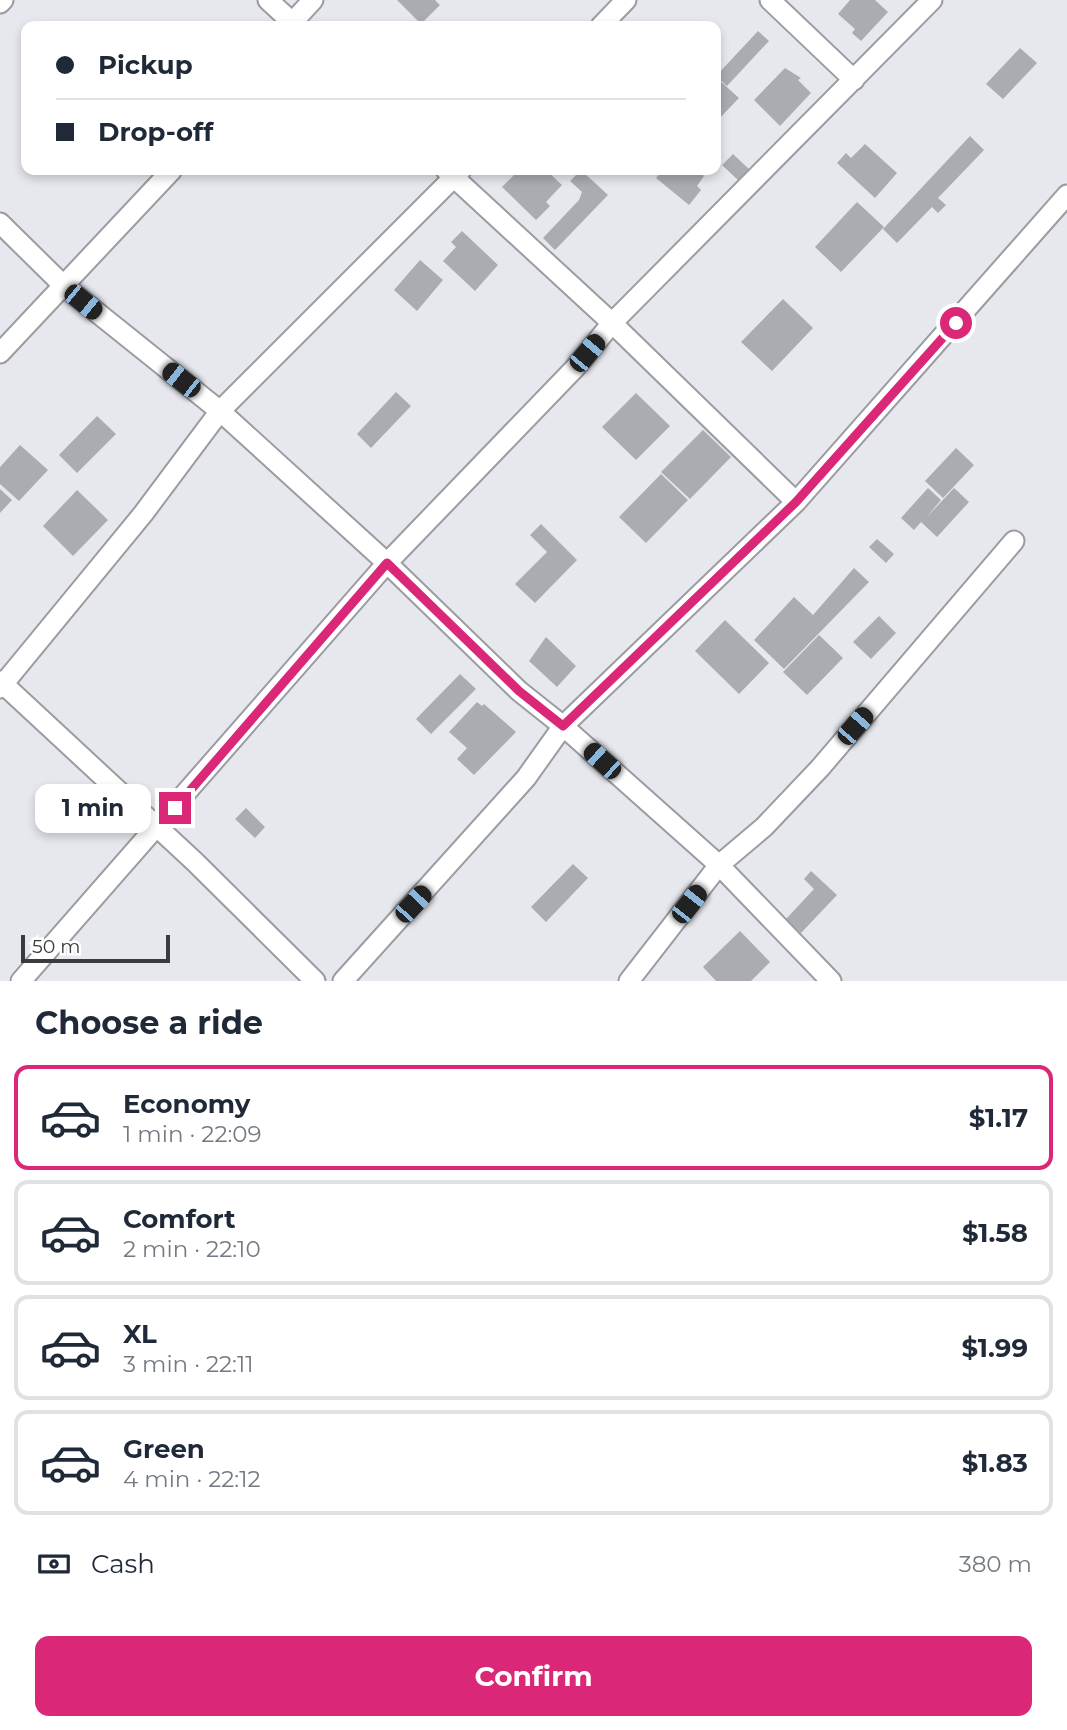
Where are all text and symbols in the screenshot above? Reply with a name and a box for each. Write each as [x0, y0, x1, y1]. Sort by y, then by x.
text: Pickup [98, 49, 193, 81]
text: Drop-off [98, 116, 213, 148]
car [61, 281, 106, 323]
route start [940, 307, 972, 339]
car [566, 330, 609, 376]
car [158, 359, 205, 401]
car [834, 703, 877, 749]
car [580, 739, 625, 783]
callout: 1 min [35, 784, 150, 832]
route end [159, 792, 191, 824]
text: 1 min [62, 794, 124, 822]
car [391, 881, 436, 927]
car [668, 881, 711, 927]
scale bar [21, 932, 170, 964]
text: 50 m [32, 935, 80, 958]
text: Choose a ride [35, 1003, 263, 1042]
icon: car [39, 1086, 102, 1149]
text: Economy [123, 1088, 250, 1120]
text: $1.17 [969, 1102, 1028, 1134]
text: 1 min · 22:09 [123, 1120, 262, 1148]
icon: car [39, 1201, 102, 1264]
text: Comfort [123, 1203, 235, 1235]
text: $1.58 [962, 1217, 1028, 1249]
text: 2 min · 22:10 [123, 1235, 261, 1263]
icon: car [39, 1316, 102, 1379]
text: XL [123, 1318, 157, 1350]
text: $1.99 [962, 1332, 1028, 1364]
text: 3 min · 22:11 [123, 1350, 254, 1378]
icon: car [39, 1431, 102, 1494]
text: Green [123, 1433, 205, 1465]
text: $1.83 [962, 1447, 1028, 1479]
text: 4 min · 22:12 [123, 1465, 261, 1493]
icon: cash [35, 1545, 73, 1583]
text: Cash [91, 1548, 155, 1580]
text: 380 m [959, 1550, 1032, 1578]
button: Confirm [35, 1636, 1032, 1716]

